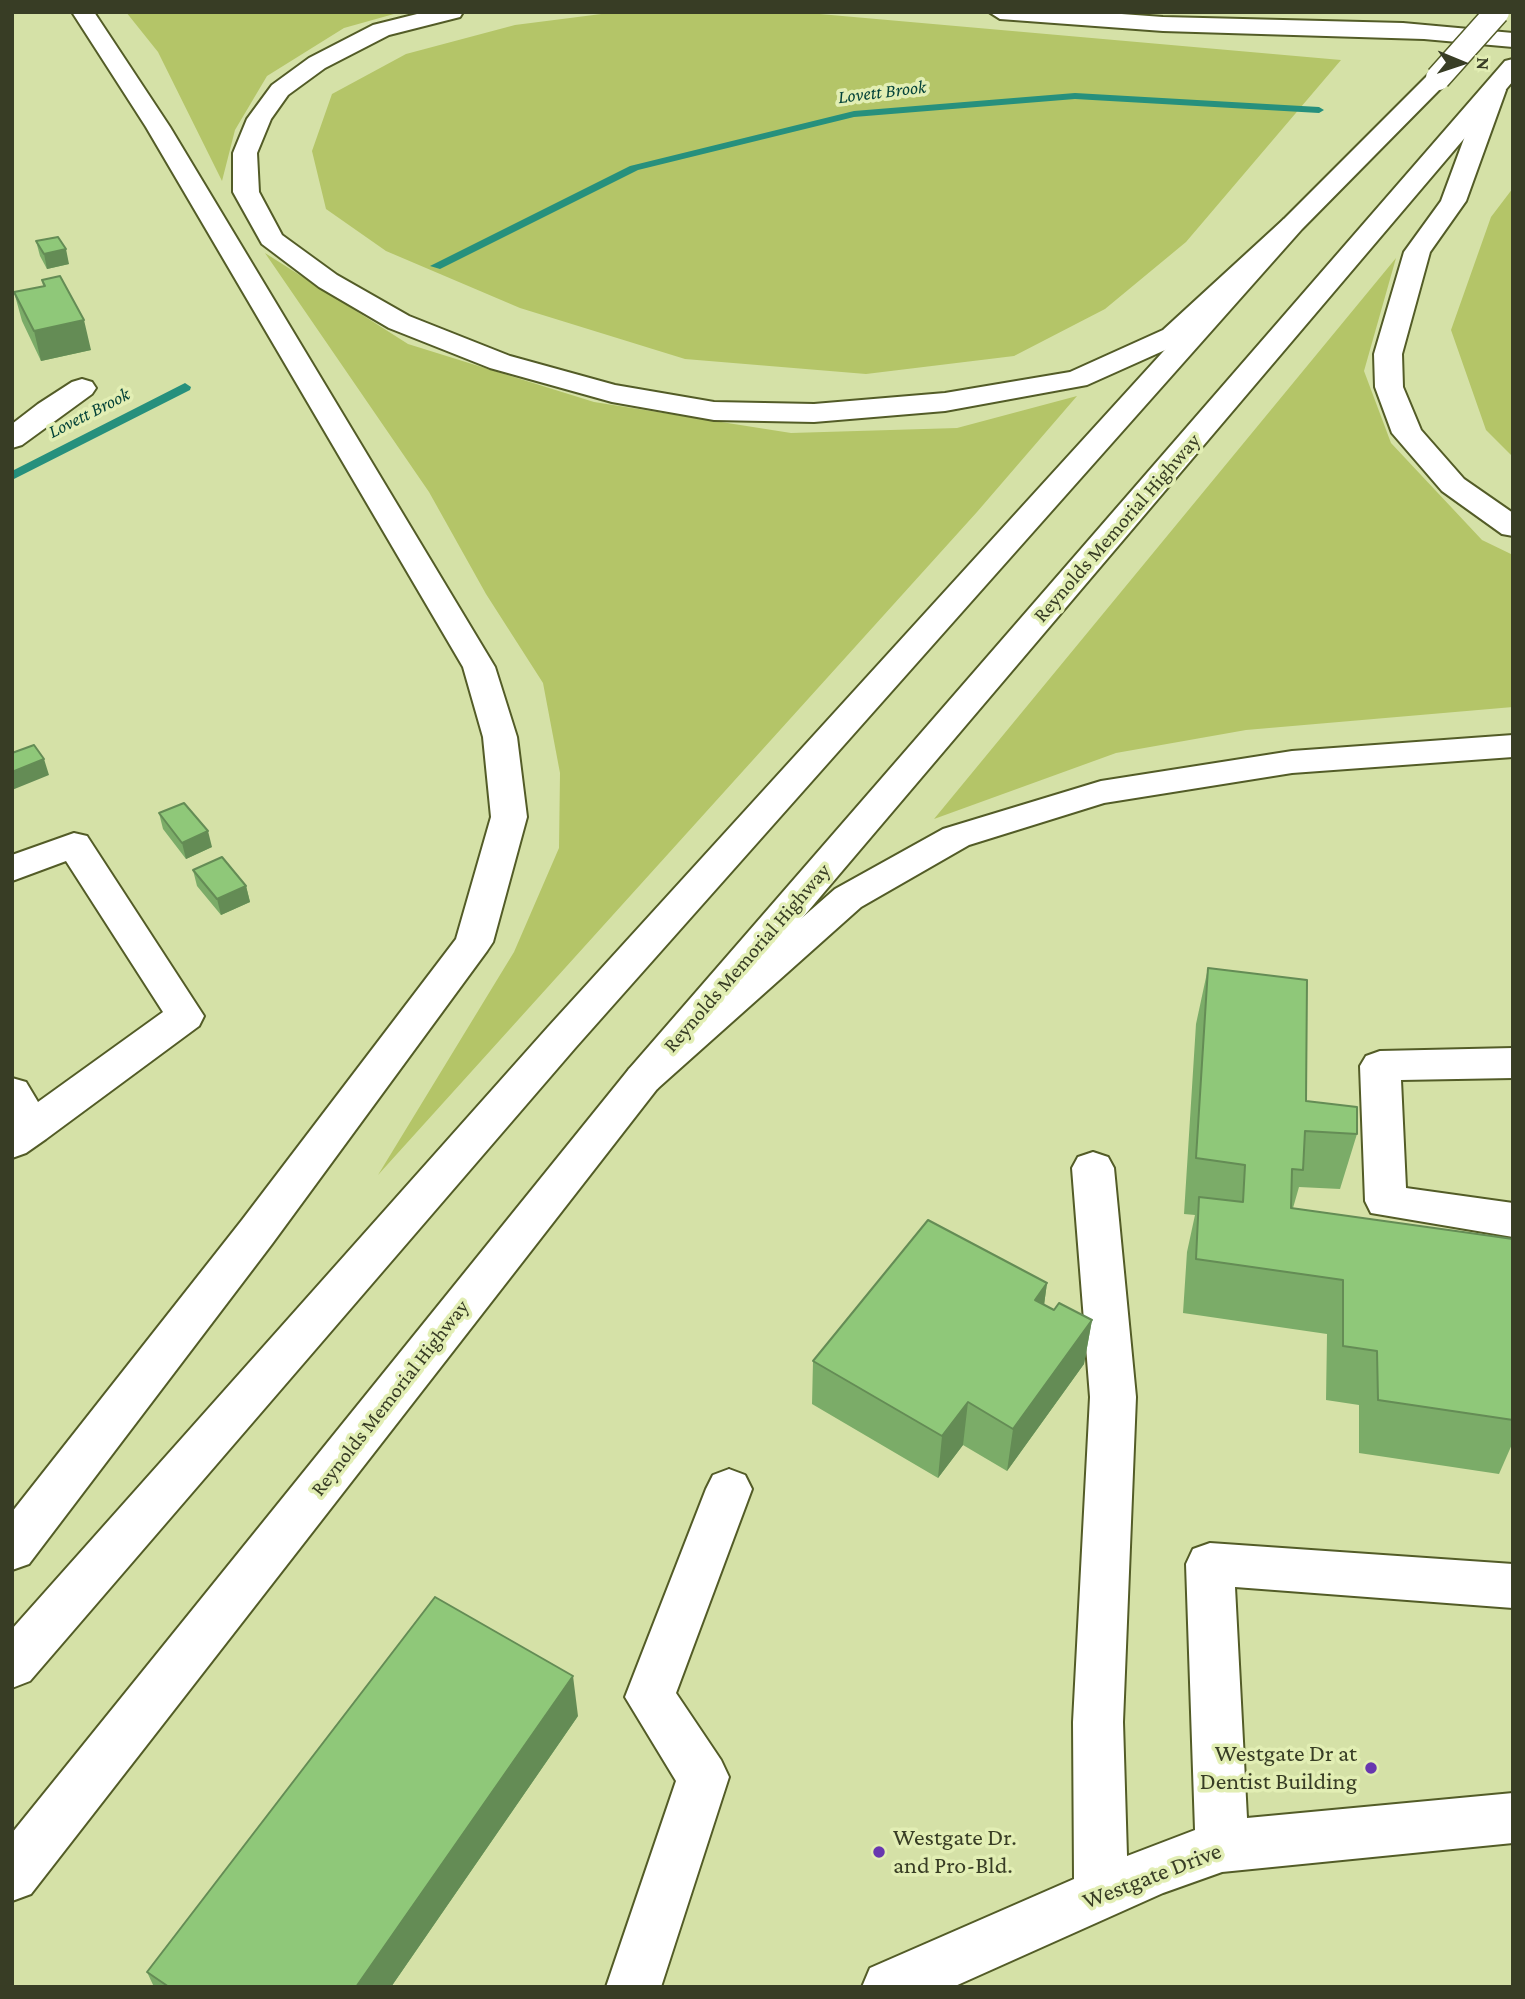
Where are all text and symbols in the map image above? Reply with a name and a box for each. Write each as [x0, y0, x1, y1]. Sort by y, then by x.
north arrow [1427, 28, 1497, 98]
text: N [1473, 57, 1494, 71]
water label: Lovett Brook [837, 75, 927, 109]
water label: Lovett Brook [44, 383, 134, 443]
street label: Reynolds Memorial Highway [1028, 428, 1206, 628]
street label: Reynolds Memorial Highway [658, 858, 836, 1058]
street label: Reynolds Memorial Highway [306, 1295, 474, 1501]
place label: Westgate Dr at Dentist Building [1200, 1740, 1357, 1796]
marker: Westgate Dr at Dentist Building [1363, 1760, 1379, 1776]
place label: Westgate Dr. and Pro-Bld. [893, 1824, 1017, 1880]
street label: Westgate Drive [1079, 1836, 1225, 1916]
marker: Westgate Dr. and Pro-Bld. [871, 1844, 887, 1860]

